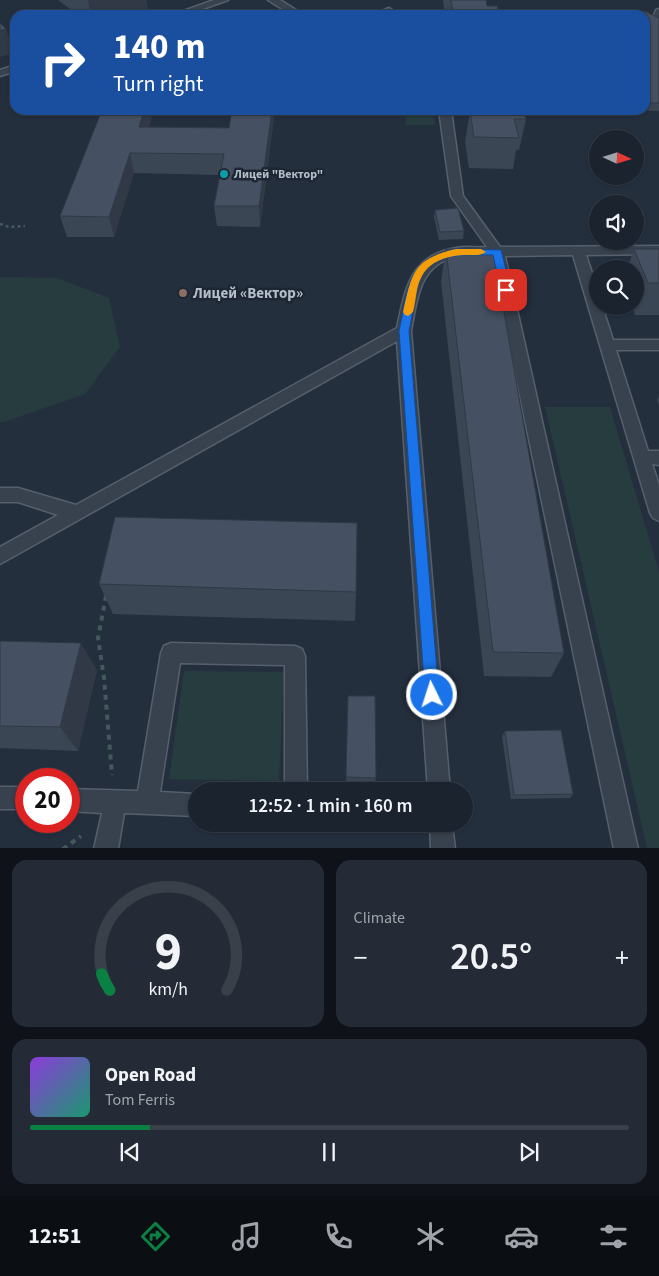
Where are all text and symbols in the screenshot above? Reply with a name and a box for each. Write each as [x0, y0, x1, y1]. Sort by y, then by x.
text: 140 m [113, 22, 205, 72]
icon: right [30, 30, 95, 95]
text: Turn right [113, 68, 203, 100]
north arrow [589, 130, 644, 185]
map controls [589, 130, 644, 315]
place label: Лицей "Вектор" [233, 166, 323, 183]
marker: Лицей "Вектор" [218, 168, 230, 180]
button: sound [589, 195, 644, 250]
button: search [589, 260, 644, 315]
pin [485, 269, 527, 311]
icon: arrive [492, 276, 520, 304]
place label: Лицей «Вектор» [192, 283, 303, 304]
marker: Лицей «Вектор» [177, 287, 189, 299]
position arrow [405, 668, 457, 720]
speed limit sign: 20 [15, 768, 80, 833]
text: 12:52 · 1 min · 160 m [248, 793, 413, 820]
text: Climate [354, 907, 405, 929]
text: 9 [154, 916, 181, 990]
text: 20.5° [450, 930, 532, 984]
text: − [354, 938, 367, 978]
text: + [615, 938, 629, 978]
text: km/h [148, 977, 188, 1002]
text: Open Road [105, 1062, 196, 1089]
text: Tom Ferris [105, 1089, 175, 1111]
icon: previous [116, 1138, 144, 1166]
icon: pause [315, 1138, 343, 1166]
icon: next [515, 1138, 543, 1166]
icon: directions [138, 1219, 173, 1254]
icon: music [229, 1219, 264, 1254]
icon: phone [321, 1219, 356, 1254]
icon: climate [413, 1219, 448, 1254]
icon: car [504, 1219, 539, 1254]
icon: filters [596, 1219, 631, 1254]
text: 12:51 [28, 1220, 81, 1252]

